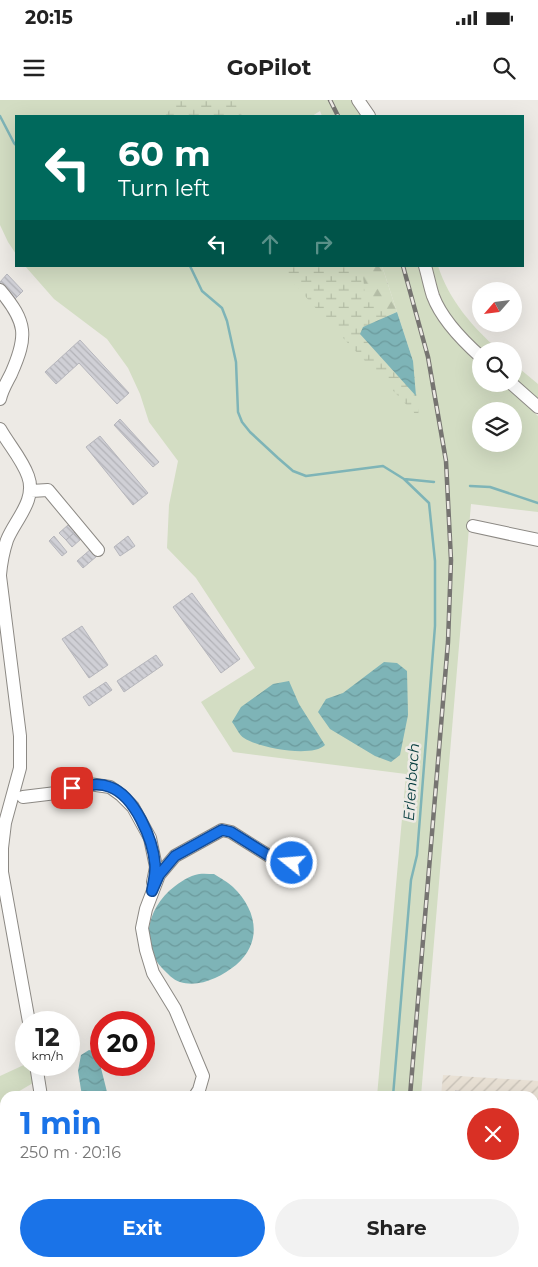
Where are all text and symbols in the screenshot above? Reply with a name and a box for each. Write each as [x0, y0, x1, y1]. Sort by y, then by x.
text: 20:15 [25, 6, 73, 29]
icon: menu [20, 54, 48, 82]
text: GoPilot [227, 54, 311, 81]
icon: search [490, 54, 518, 82]
text: 60 m [118, 132, 211, 175]
icon: left [35, 135, 100, 200]
text: Turn left [118, 175, 210, 202]
icon: left [203, 230, 231, 258]
icon: ahead [256, 230, 284, 258]
icon: right [309, 230, 337, 258]
north arrow [472, 282, 522, 332]
map controls [472, 282, 522, 452]
button: search [472, 342, 522, 392]
button: layers [472, 402, 522, 452]
water label: Erlenbach [399, 742, 423, 822]
pin [51, 767, 93, 809]
icon: arrive [58, 774, 86, 802]
position arrow [265, 836, 317, 888]
speed limit sign: 20 [90, 1011, 155, 1076]
text: 12 [35, 1022, 60, 1052]
text: km/h [31, 1048, 64, 1063]
text: 1 min [20, 1105, 101, 1142]
button: close [467, 1108, 519, 1160]
text: 250 m · 20:16 [20, 1143, 121, 1162]
button: Exit [20, 1199, 265, 1257]
button: Share [275, 1199, 519, 1257]

